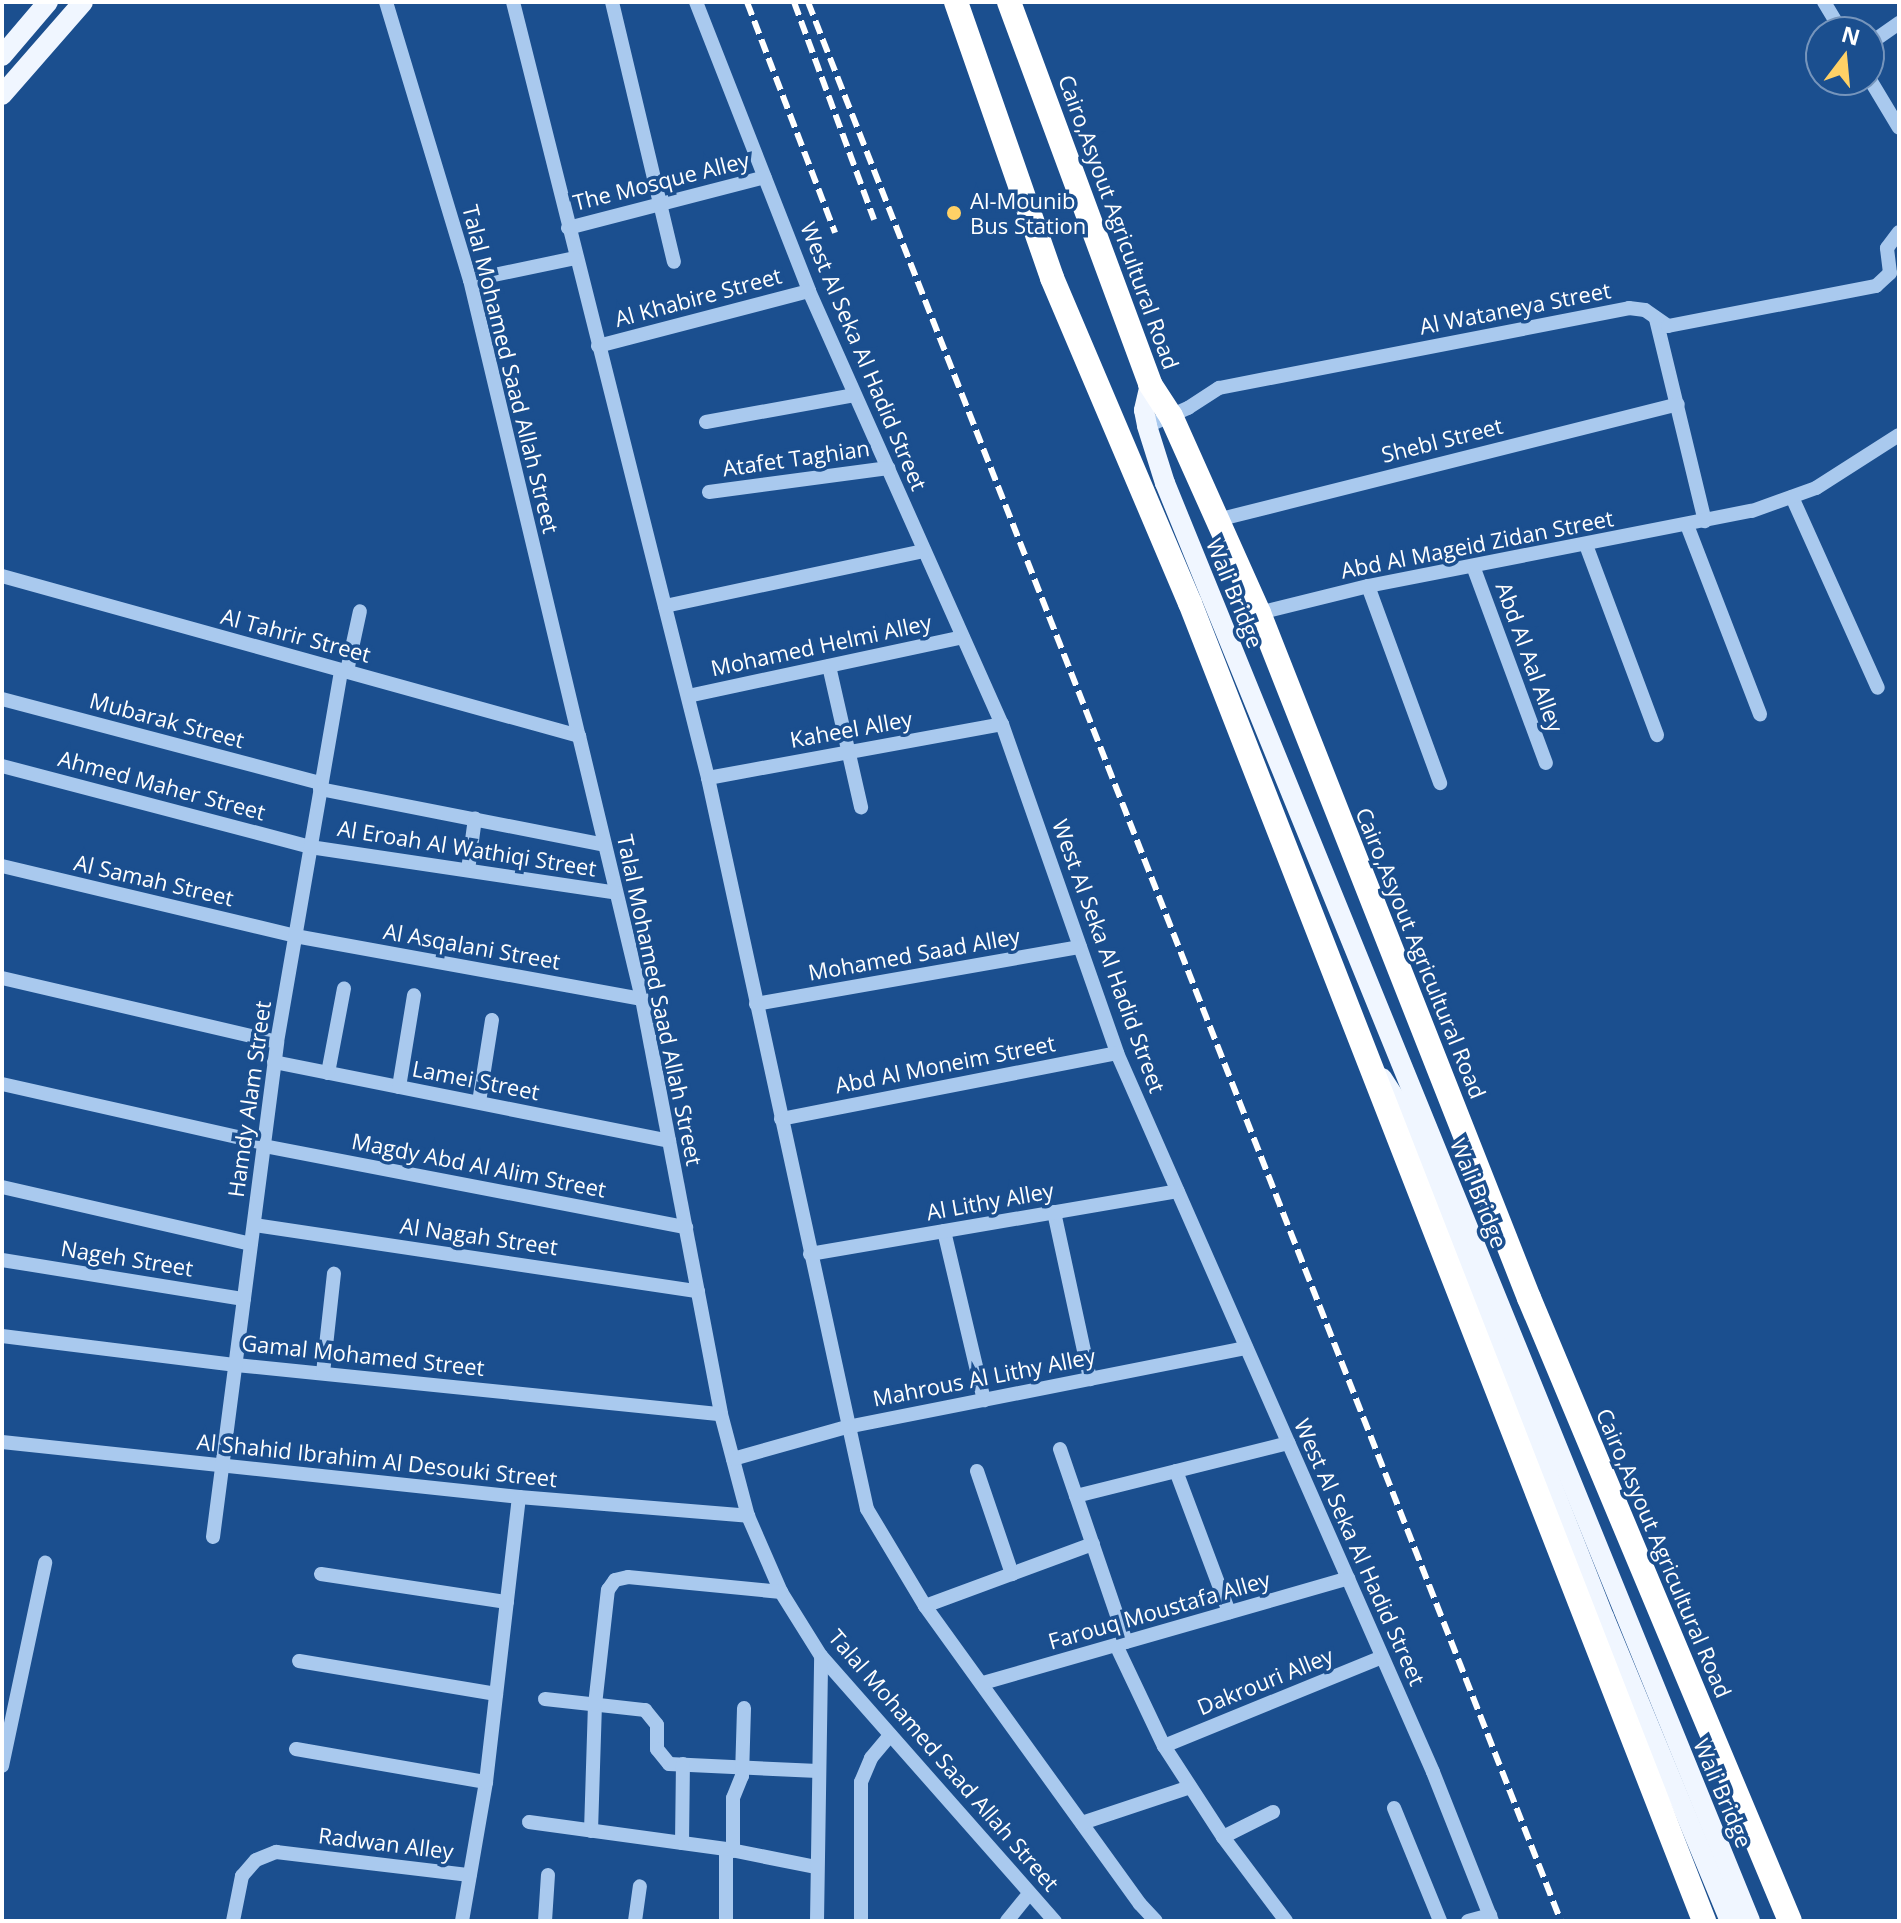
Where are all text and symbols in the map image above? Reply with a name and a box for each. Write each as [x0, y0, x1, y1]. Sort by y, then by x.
north arrow [1805, 16, 1885, 96]
text: N [1838, 18, 1864, 52]
street label: Cairo,Asyout Agricultural Road [1053, 71, 1185, 373]
street label: The Mosque Alley [570, 146, 752, 216]
place label: Al-Mounib Bus Station [970, 187, 1086, 238]
street label: Talal Mohamed Saad Allah Street [457, 202, 565, 536]
marker: Al-Mounib Bus Station [945, 204, 963, 222]
street label: West Al Seka Al Hadid Street [795, 218, 933, 494]
street label: Al Khabire Street [612, 262, 784, 332]
street label: Al Wataneya Street [1417, 277, 1613, 339]
street label: Shebl Street [1379, 412, 1505, 468]
street label: Atafet Taghian [721, 435, 871, 481]
street label: Abd Al Mageid Zidan Street [1338, 505, 1616, 583]
street label: Wali Bridge [1201, 534, 1269, 652]
street label: Abd Al Aal Alley [1491, 578, 1569, 736]
street label: Al Tahrir Street [218, 602, 374, 668]
street label: Mohamed Helmi Alley [708, 609, 934, 681]
street label: Mubarak Street [87, 687, 247, 753]
street label: Kaheel Alley [788, 705, 914, 753]
street label: Ahmed Maher Street [56, 745, 268, 825]
street label: Cairo,Asyout Agricultural Road [1350, 804, 1492, 1102]
street label: Al Eroah Al Wathiqi Street [336, 814, 598, 882]
street label: West Al Seka Al Hadid Street [1047, 816, 1171, 1096]
street label: Talal Mohamed Saad Allah Street [612, 832, 708, 1168]
street label: Al Samah Street [72, 849, 236, 911]
street label: Al Asqalani Street [381, 917, 563, 975]
street label: Mohamed Saad Alley [806, 922, 1022, 986]
street label: Hamdy Alam Street [222, 999, 276, 1199]
street label: Abd Al Moneim Street [833, 1030, 1057, 1098]
street label: Lamei Street [410, 1055, 542, 1105]
street label: Magdy Abd Al Alim Street [350, 1127, 608, 1203]
street label: Wali Bridge [1445, 1134, 1513, 1252]
street label: Al Lithy Alley [924, 1177, 1056, 1225]
street label: Al Nagah Street [399, 1212, 559, 1260]
street label: Nageh Street [59, 1235, 195, 1281]
street label: Gamal Mohamed Street [240, 1329, 486, 1381]
street label: Mahrous Al Lithy Alley [871, 1342, 1097, 1412]
street label: Cairo,Asyout Agricultural Road [1591, 1404, 1737, 1702]
street label: West Al Seka Al Hadid Street [1289, 1415, 1431, 1689]
street label: Al Shahid Ibrahim Al Desouki Street [196, 1428, 558, 1492]
street label: Farouq Moustafa Alley [1045, 1566, 1273, 1654]
street label: Talal Mohamed Saad Allah Street [823, 1624, 1065, 1896]
street label: Dakrouri Alley [1193, 1642, 1337, 1720]
street label: Wali Bridge [1688, 1735, 1758, 1851]
street label: Radwan Alley [317, 1822, 455, 1864]

